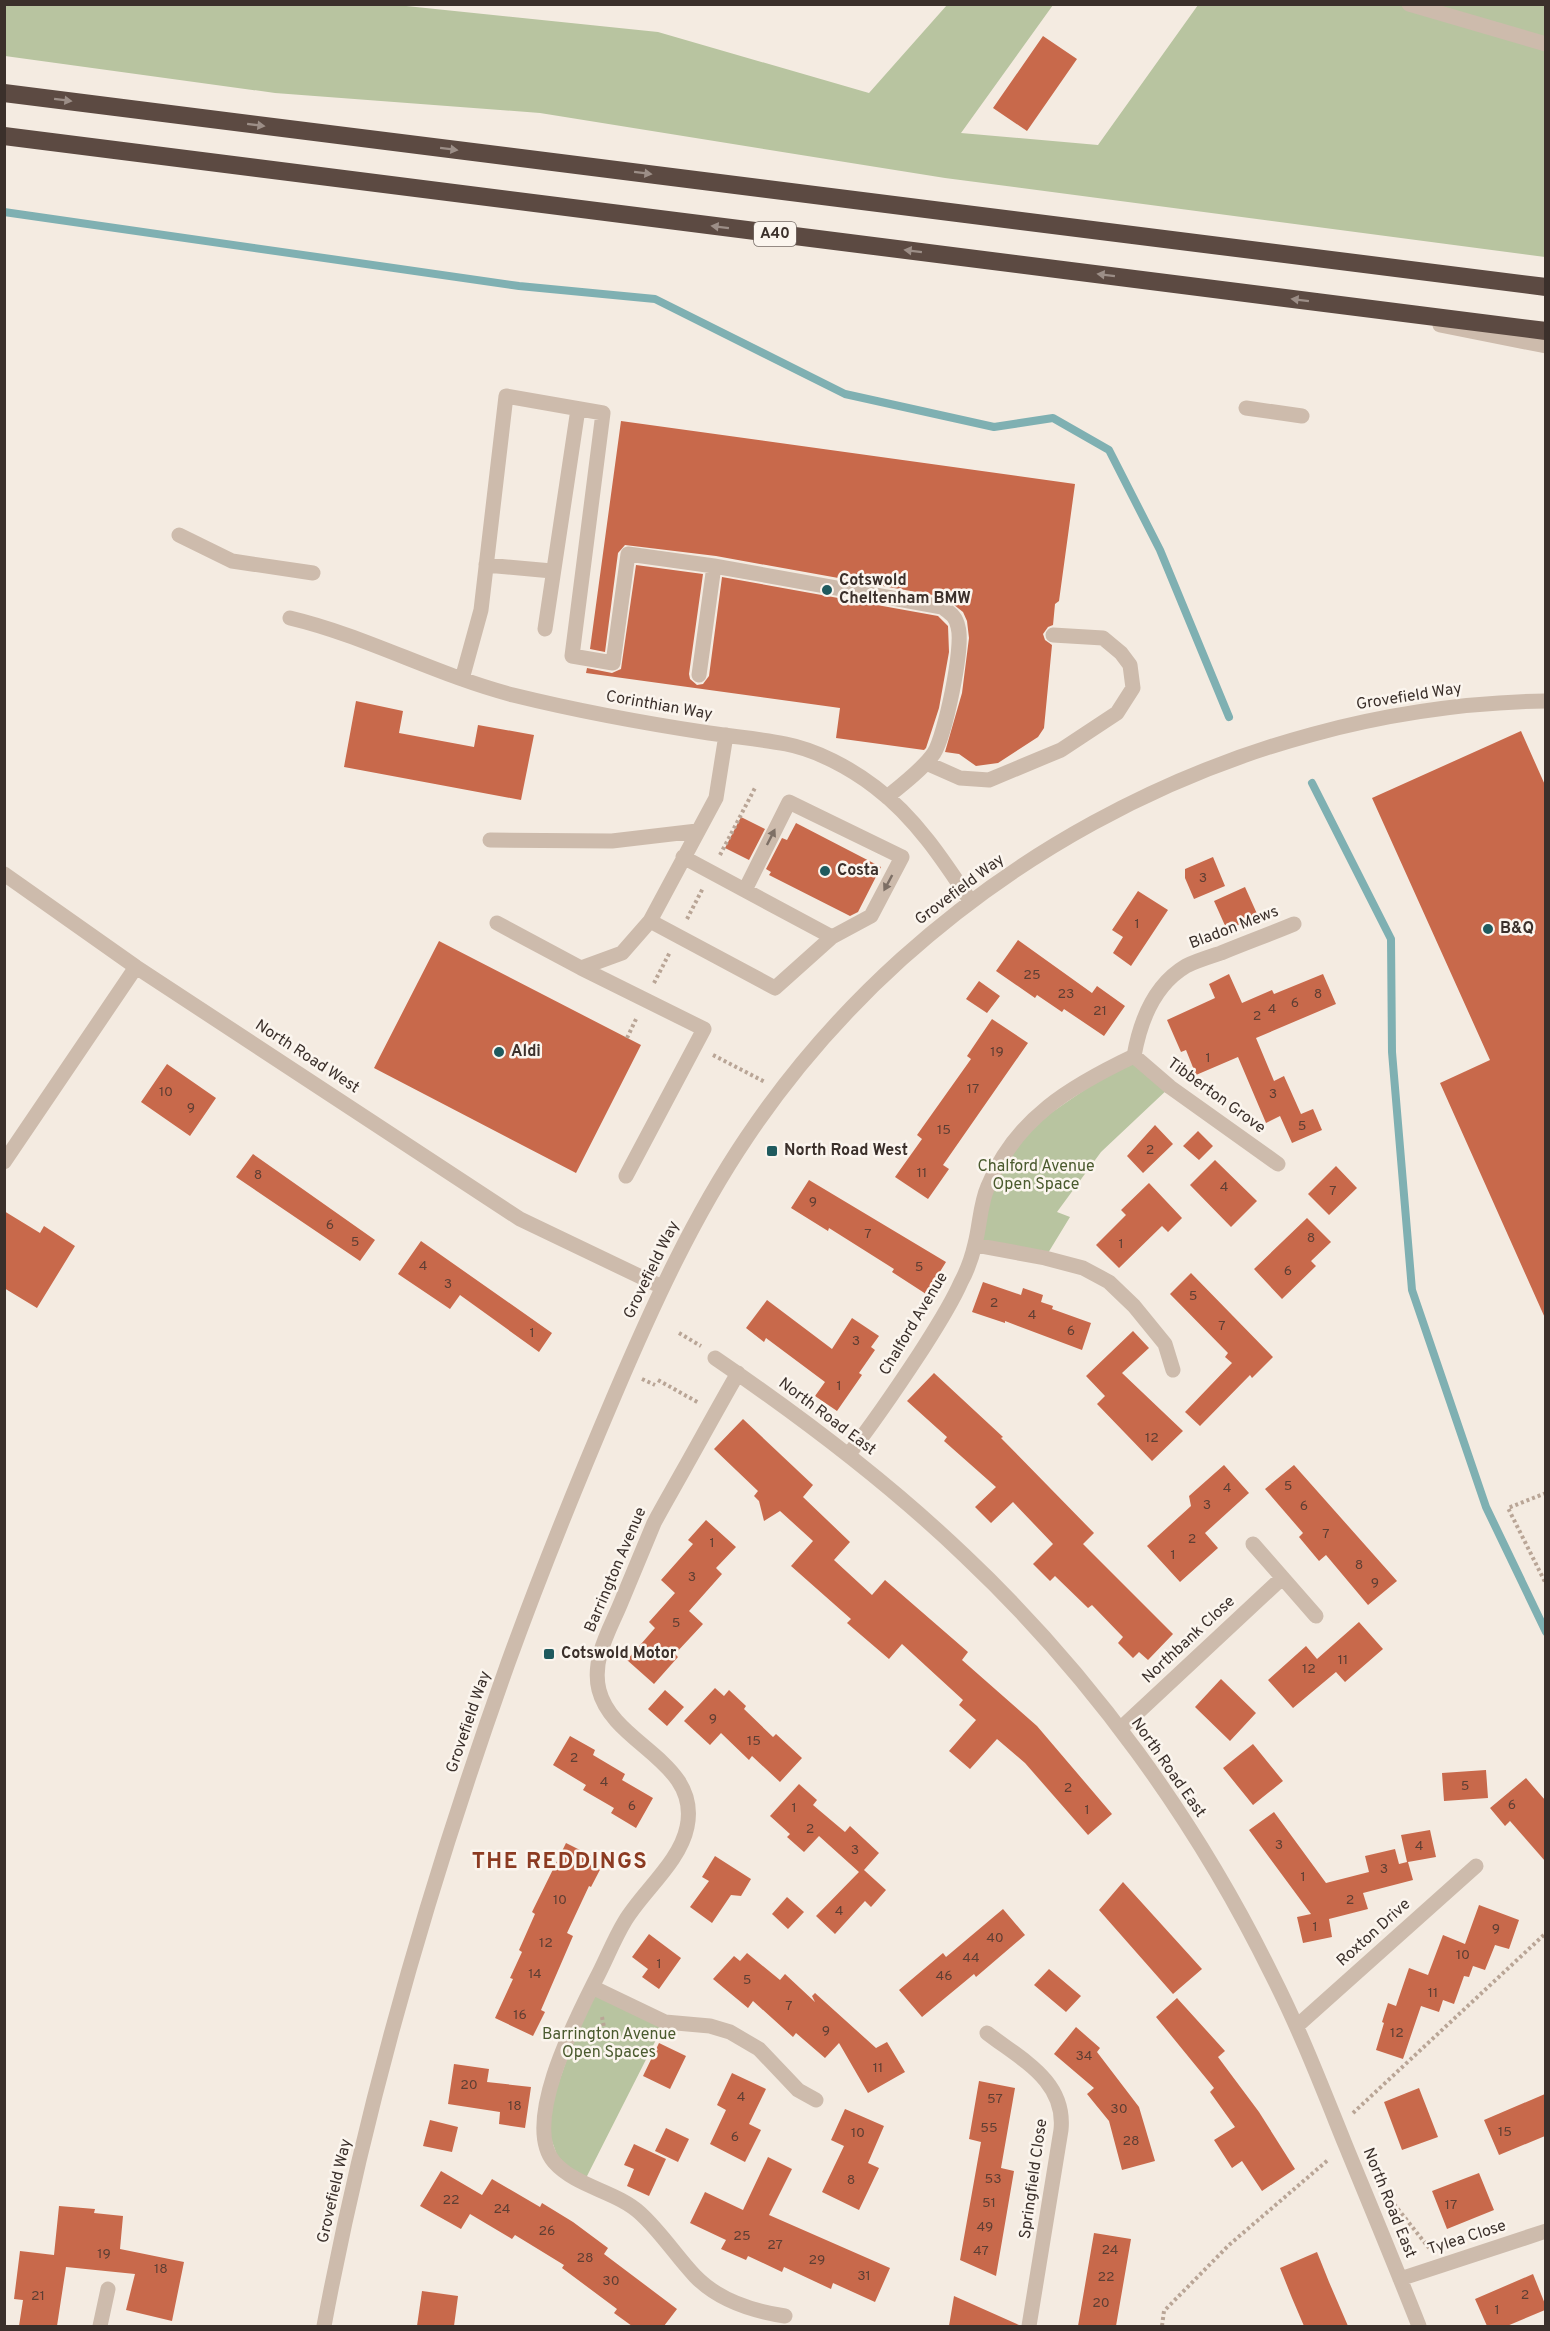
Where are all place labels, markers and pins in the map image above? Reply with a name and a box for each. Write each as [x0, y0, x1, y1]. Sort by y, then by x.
place label: Cotswold Cheltenham BMW [839, 571, 971, 609]
marker: Cotswold Cheltenham BMW [820, 583, 834, 597]
place label: Costa [837, 861, 879, 881]
marker: Costa [818, 864, 832, 878]
place label: B&Q [1500, 919, 1534, 939]
marker: B&Q [1481, 922, 1495, 936]
place label: Aldi [511, 1042, 541, 1062]
marker: Aldi [492, 1045, 506, 1059]
place label: North Road West [784, 1141, 908, 1161]
marker: North Road West [765, 1144, 779, 1158]
place label: Cotswold Motor [561, 1644, 677, 1664]
marker: Cotswold Motor [542, 1647, 556, 1661]

